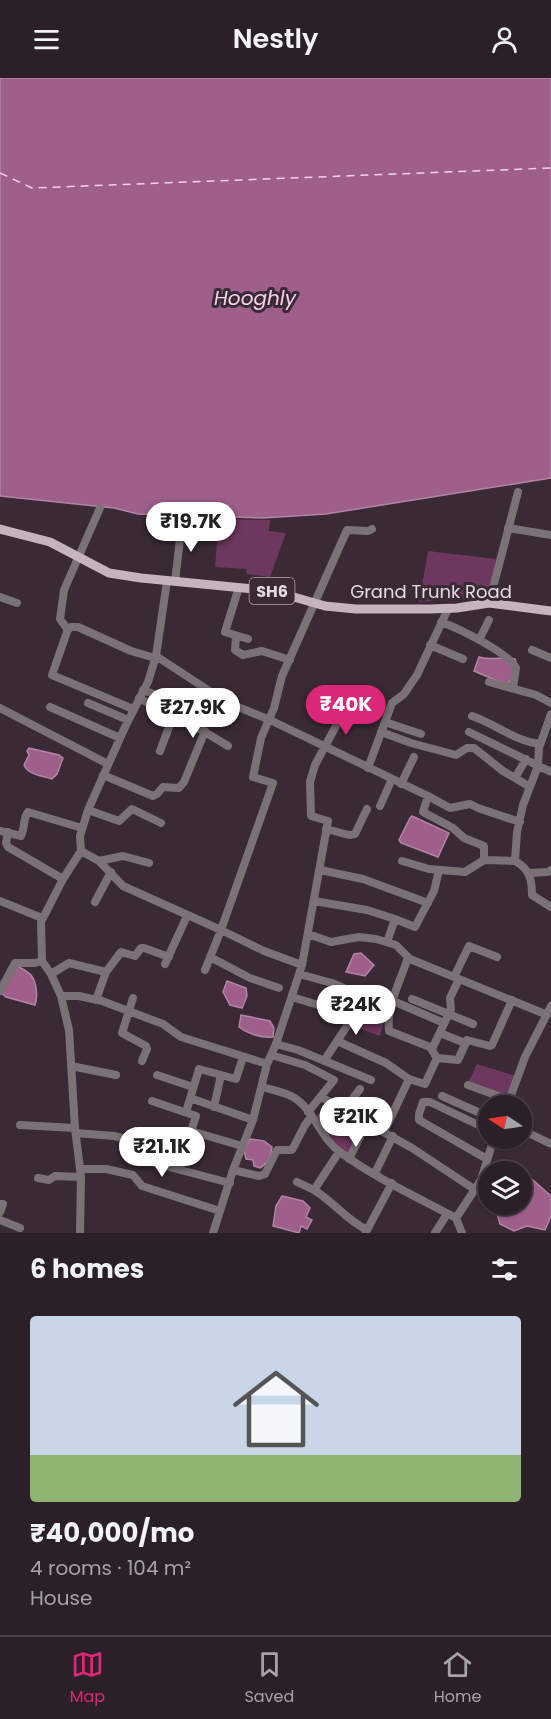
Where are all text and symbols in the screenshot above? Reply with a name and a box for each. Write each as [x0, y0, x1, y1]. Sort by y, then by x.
text: Nestly [233, 20, 318, 57]
icon: menu [30, 23, 63, 56]
icon: person [488, 23, 521, 56]
water label: Hooghly [214, 284, 297, 312]
pin: ₹19.7K [142, 502, 240, 553]
text: ₹19.7K [160, 507, 222, 535]
road number: SH6 [250, 578, 294, 604]
street label: Grand Trunk Road [350, 579, 512, 604]
pin: ₹40K [310, 685, 382, 736]
pin: ₹27.9K [144, 688, 242, 739]
text: ₹40K [320, 690, 372, 718]
text: ₹27.9K [160, 693, 226, 721]
pin: ₹24K [320, 985, 392, 1036]
text: ₹24K [331, 990, 381, 1018]
north arrow [478, 1095, 532, 1149]
map controls [478, 1095, 532, 1215]
pin: ₹21K [320, 1097, 392, 1148]
text: ₹21K [334, 1102, 378, 1130]
pin: ₹21.1K [113, 1127, 211, 1178]
text: ₹21.1K [133, 1132, 191, 1160]
button: layers [478, 1161, 532, 1215]
text: 6 homes [30, 1251, 144, 1287]
icon: filters [488, 1253, 521, 1286]
icon: home [222, 1355, 330, 1463]
text: ₹40,000/mo [30, 1515, 194, 1551]
text: 4 rooms · 104 m² [30, 1554, 191, 1582]
text: House [30, 1584, 92, 1612]
tab: Map [70, 1648, 105, 1709]
tab: Saved [244, 1648, 294, 1709]
tab: Home [434, 1648, 481, 1709]

